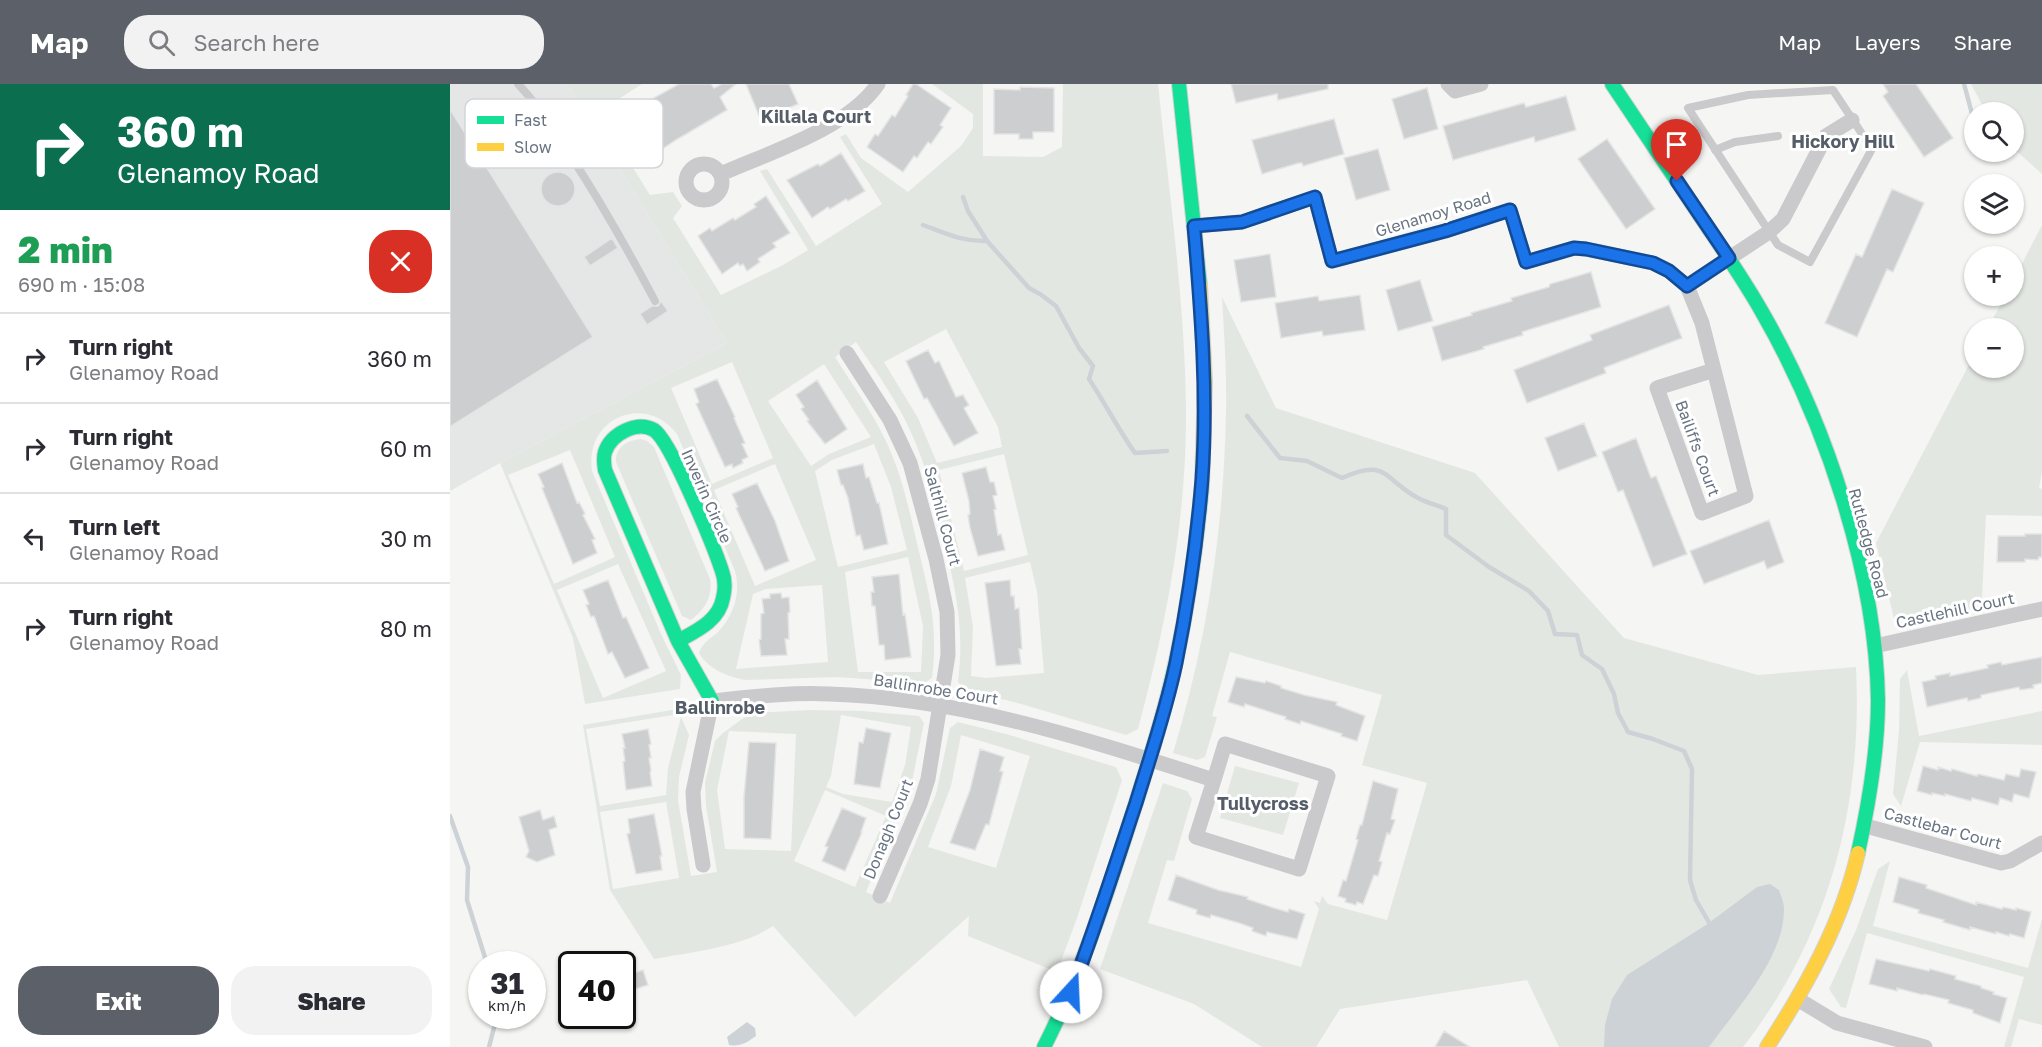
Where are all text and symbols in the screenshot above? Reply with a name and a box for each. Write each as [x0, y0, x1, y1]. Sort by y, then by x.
search box [124, 15, 544, 69]
text: Map [30, 26, 88, 59]
icon: search [145, 26, 178, 59]
text: Search here [193, 29, 319, 56]
text: Map [1778, 29, 1821, 55]
text: Layers [1854, 29, 1921, 55]
text: Share [1954, 29, 2012, 55]
legend [465, 99, 663, 168]
map controls [1964, 102, 2024, 378]
button: search [1964, 102, 2024, 162]
district label: Killala Court [761, 105, 871, 127]
text: 360 m [117, 106, 244, 156]
icon: right [18, 108, 96, 186]
text: Fast [514, 110, 547, 130]
pin [1651, 119, 1702, 181]
icon: arrive [1660, 128, 1693, 161]
district label: Hickory Hill [1791, 130, 1895, 152]
text: Slow [514, 137, 552, 157]
text: Glenamoy Road [117, 157, 320, 189]
button: layers [1964, 174, 2024, 234]
street label: Glenamoy Road [1373, 187, 1493, 241]
text: 2 min [18, 228, 113, 271]
button: close [369, 230, 432, 293]
button: + [1964, 246, 2024, 306]
text: 690 m · 15:08 [18, 272, 145, 296]
button: − [1964, 318, 2024, 378]
text: Turn right [69, 333, 173, 360]
icon: right [18, 342, 51, 375]
text: 360 m [367, 345, 432, 372]
text: Glenamoy Road [69, 360, 219, 384]
street label: Bailiffs Court [1671, 397, 1725, 499]
text: Turn right [69, 423, 173, 450]
icon: right [18, 432, 51, 465]
text: 60 m [380, 435, 432, 462]
street label: Inverin Circle [677, 446, 737, 546]
text: Glenamoy Road [69, 450, 219, 474]
street label: Salthill Court [920, 464, 966, 568]
street label: Rutledge Road [1845, 486, 1893, 600]
text: Turn left [69, 513, 160, 540]
icon: left [18, 522, 51, 555]
text: 30 m [381, 525, 432, 552]
text: Glenamoy Road [69, 540, 219, 564]
street label: Castlehill Court [1894, 588, 2016, 632]
text: Turn right [69, 603, 173, 630]
icon: right [18, 612, 51, 645]
text: 80 m [380, 615, 432, 642]
text: Glenamoy Road [69, 630, 219, 654]
street label: Ballinrobe Court [872, 669, 1000, 709]
district label: Ballinrobe [675, 696, 765, 718]
street label: Donagh Court [859, 776, 917, 882]
district label: Tullycross [1217, 792, 1309, 814]
street label: Castlebar Court [1882, 803, 2004, 853]
speed limit sign: 40 [558, 951, 636, 1029]
position arrow [1039, 960, 1103, 1024]
text: 31 [490, 965, 524, 1001]
button: Exit [18, 966, 219, 1035]
button: Share [231, 966, 432, 1035]
text: km/h [488, 996, 526, 1014]

